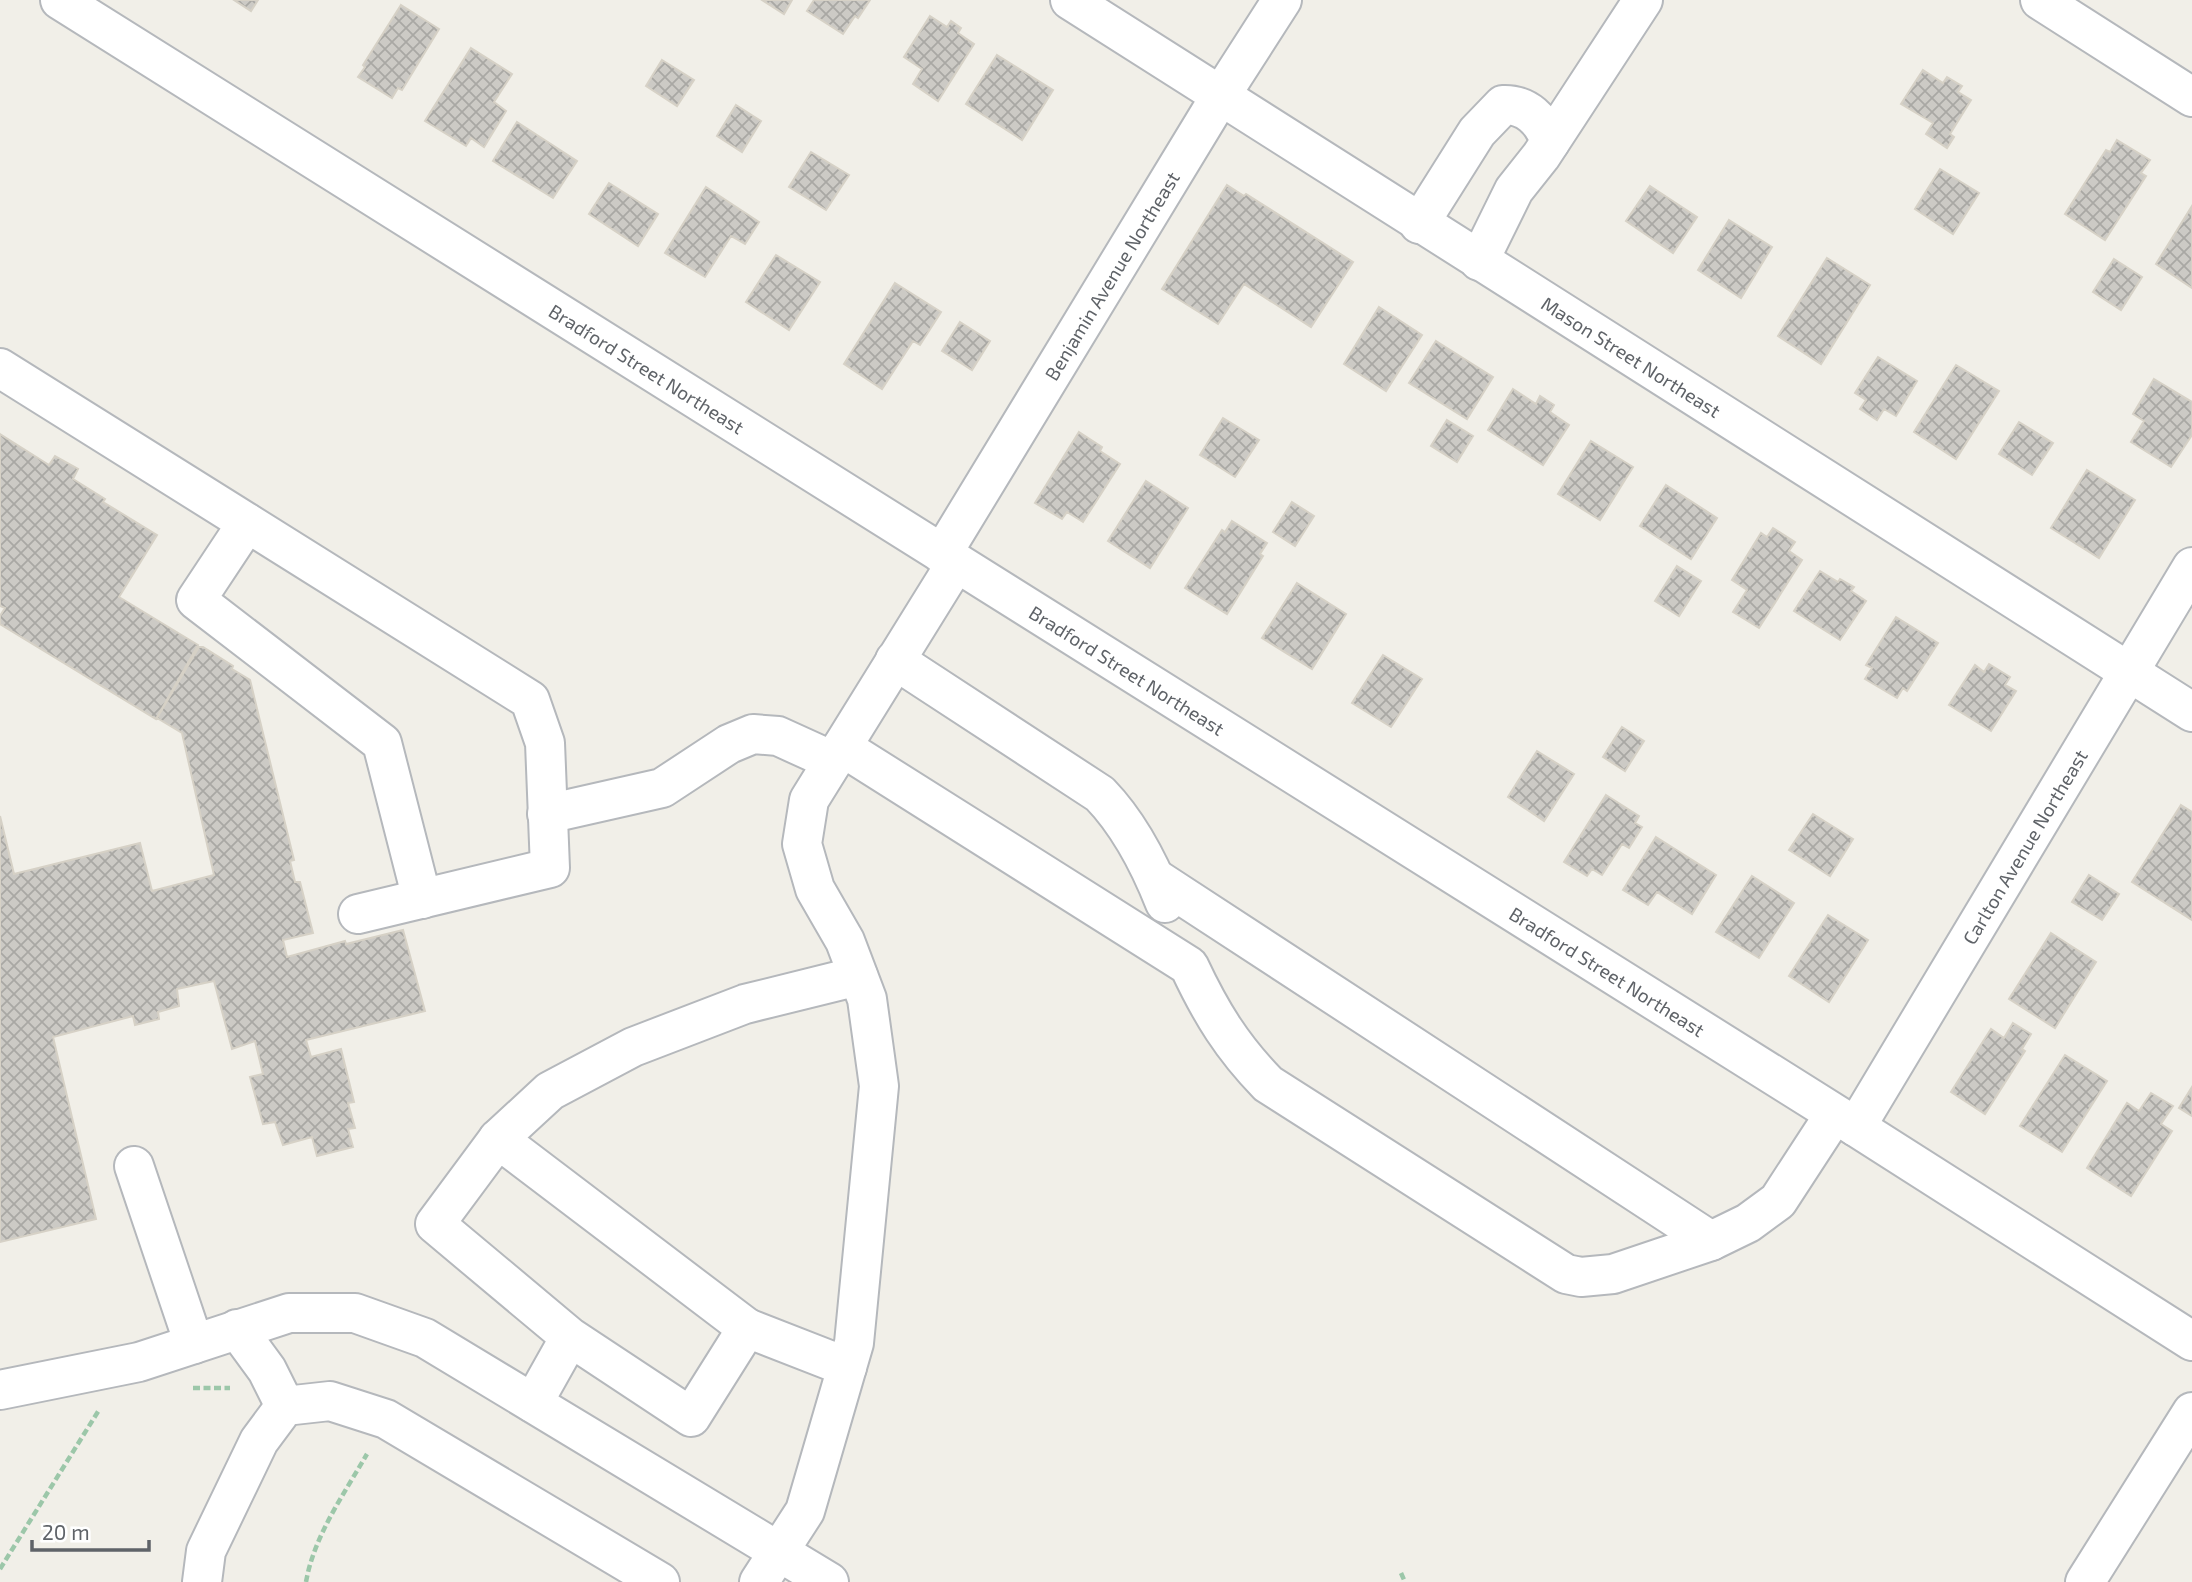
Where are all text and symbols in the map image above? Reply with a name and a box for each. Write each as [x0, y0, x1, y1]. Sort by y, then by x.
street label: Benjamin Avenue Northeast [1039, 167, 1184, 384]
street label: Mason Street Northeast [1538, 291, 1725, 422]
street label: Bradford Street Northeast [545, 299, 749, 438]
street label: Bradford Street Northeast [1025, 600, 1229, 740]
street label: Carlton Avenue Northeast [1957, 745, 2091, 948]
street label: Bradford Street Northeast [1506, 901, 1709, 1041]
scale bar [32, 1508, 149, 1552]
text: 20 m [42, 1519, 90, 1544]

